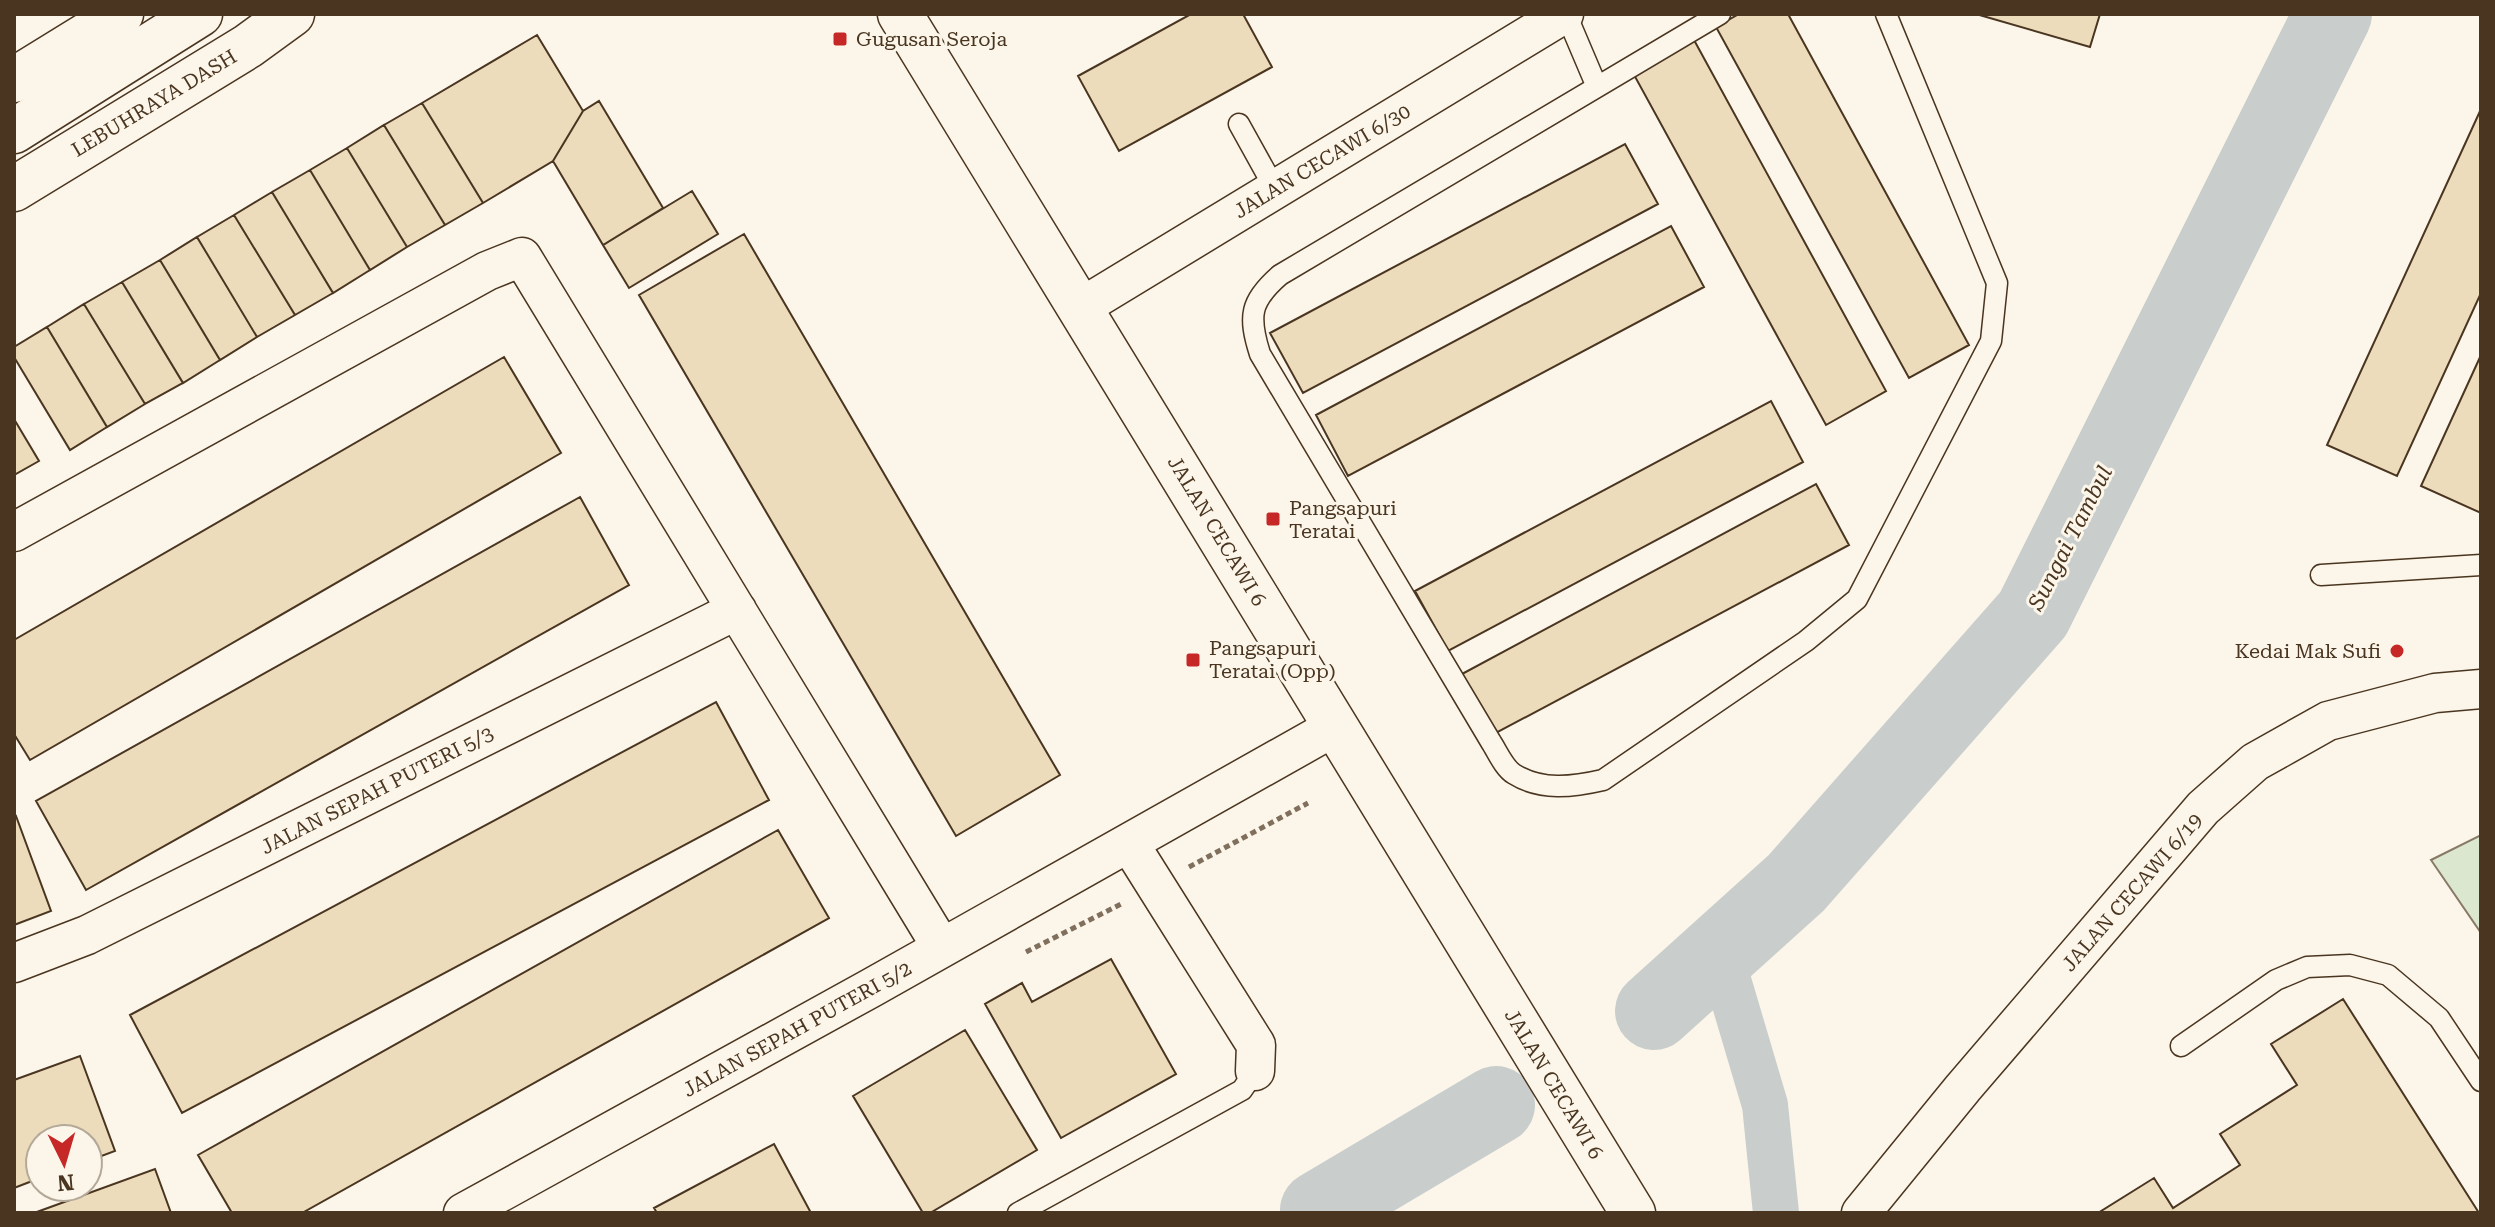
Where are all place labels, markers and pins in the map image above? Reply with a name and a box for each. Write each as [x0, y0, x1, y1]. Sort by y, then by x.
place label: Gugusan Seroja [856, 27, 1007, 51]
marker: Gugusan Seroja [831, 30, 849, 48]
place label: Pangsapuri Teratai [1289, 496, 1397, 543]
marker: Pangsapuri Teratai [1264, 510, 1282, 528]
place label: Pangsapuri Teratai (Opp) [1209, 636, 1335, 683]
place label: Kedai Mak Sufi [2235, 639, 2381, 663]
marker: Kedai Mak Sufi [2388, 642, 2406, 660]
marker: Pangsapuri Teratai (Opp) [1184, 651, 1202, 669]

